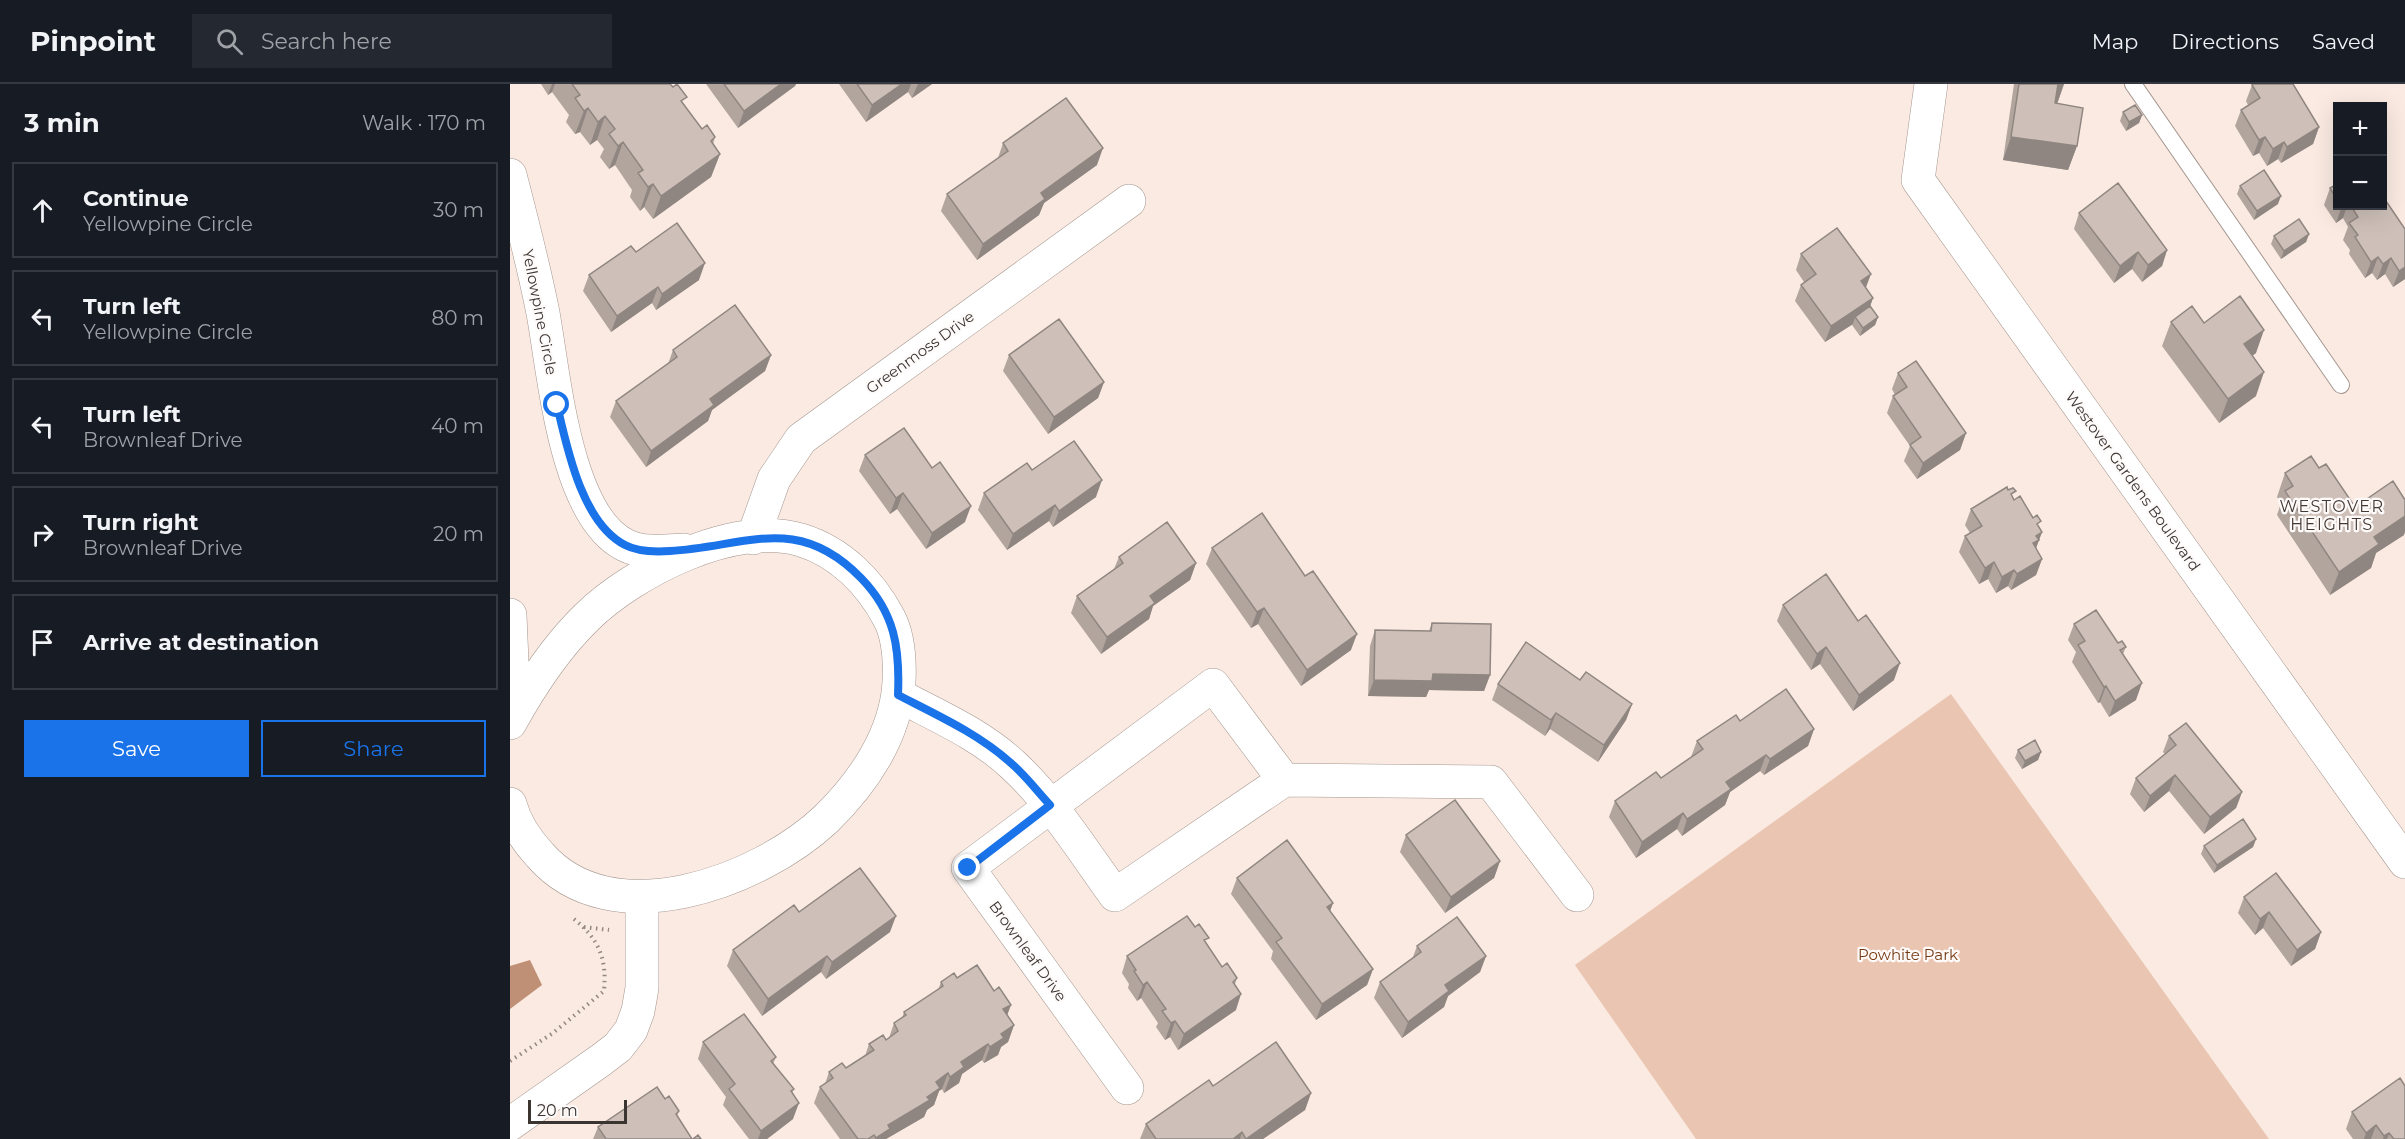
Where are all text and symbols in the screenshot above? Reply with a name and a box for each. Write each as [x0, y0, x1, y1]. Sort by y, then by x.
search box [192, 14, 612, 68]
text: Pinpoint [30, 24, 156, 58]
icon: search [213, 25, 246, 58]
text: Search here [261, 28, 392, 55]
text: Map [2092, 29, 2138, 54]
text: Directions [2171, 29, 2279, 54]
text: Saved [2312, 29, 2375, 54]
map controls [2333, 102, 2387, 210]
button: + [2333, 102, 2387, 156]
text: 3 min [24, 107, 100, 139]
text: Walk · 170 m [362, 111, 486, 135]
button: − [2333, 156, 2387, 210]
text: Continue [83, 185, 189, 212]
icon: ahead [26, 194, 59, 227]
text: 30 m [433, 198, 484, 222]
text: Yellowpine Circle [83, 212, 253, 236]
street label: Yellowpine Circle [519, 248, 561, 376]
text: Turn left [83, 293, 181, 320]
icon: left [26, 302, 59, 335]
text: 80 m [432, 306, 484, 330]
street label: Greenmoss Drive [862, 306, 978, 398]
text: Yellowpine Circle [83, 320, 253, 344]
street label: Westover Gardens Boulevard [2061, 387, 2205, 575]
route start [543, 391, 569, 417]
text: Turn left [83, 401, 181, 428]
icon: left [26, 410, 59, 443]
text: 40 m [431, 414, 484, 438]
text: Brownleaf Drive [83, 428, 243, 452]
district label: WESTOVER HEIGHTS [2279, 497, 2385, 534]
text: Turn right [83, 509, 198, 536]
icon: right [26, 518, 59, 551]
text: 20 m [433, 522, 484, 546]
text: Brownleaf Drive [83, 536, 243, 560]
icon: arrive [26, 626, 59, 659]
text: Arrive at destination [83, 629, 319, 656]
button: Save [24, 720, 249, 777]
button: Share [261, 720, 486, 777]
route end [954, 854, 980, 880]
street label: Brownleaf Drive [985, 897, 1071, 1005]
park label: Powhite Park [1858, 945, 1958, 964]
scale bar [528, 1097, 627, 1124]
text: 20 m [537, 1101, 578, 1120]

